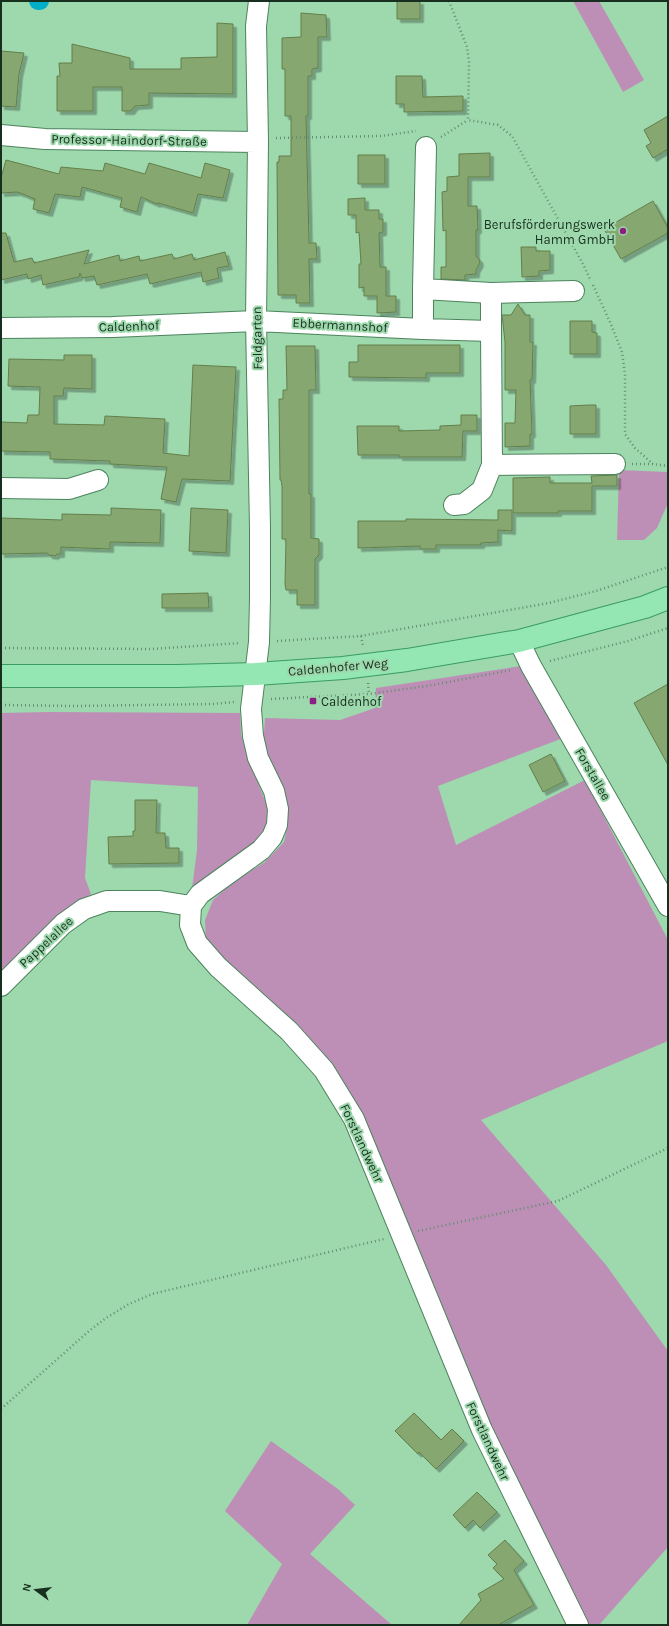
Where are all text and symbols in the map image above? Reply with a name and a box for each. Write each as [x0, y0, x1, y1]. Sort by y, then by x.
street label: Professor-Haindorf-Straße [51, 131, 207, 149]
place label: Berufsförderungswerk Hamm GmbH [484, 217, 615, 247]
marker: Berufsförderungswerk Hamm GmbH [618, 226, 628, 236]
street label: Feldgarten [249, 306, 265, 370]
street label: Ebbermannshof [292, 315, 389, 335]
street label: Caldenhof [99, 317, 160, 335]
street label: Caldenhofer Weg [287, 655, 389, 679]
place label: Caldenhof [321, 694, 382, 709]
marker: Caldenhof [308, 696, 318, 706]
street label: Forstallee [572, 745, 614, 803]
street label: Pappelallee [16, 913, 76, 971]
street label: Forstlandwehr [337, 1101, 387, 1185]
street label: Forstlandwehr [463, 1399, 513, 1483]
north arrow [16, 1570, 56, 1610]
text: N [20, 1582, 34, 1593]

